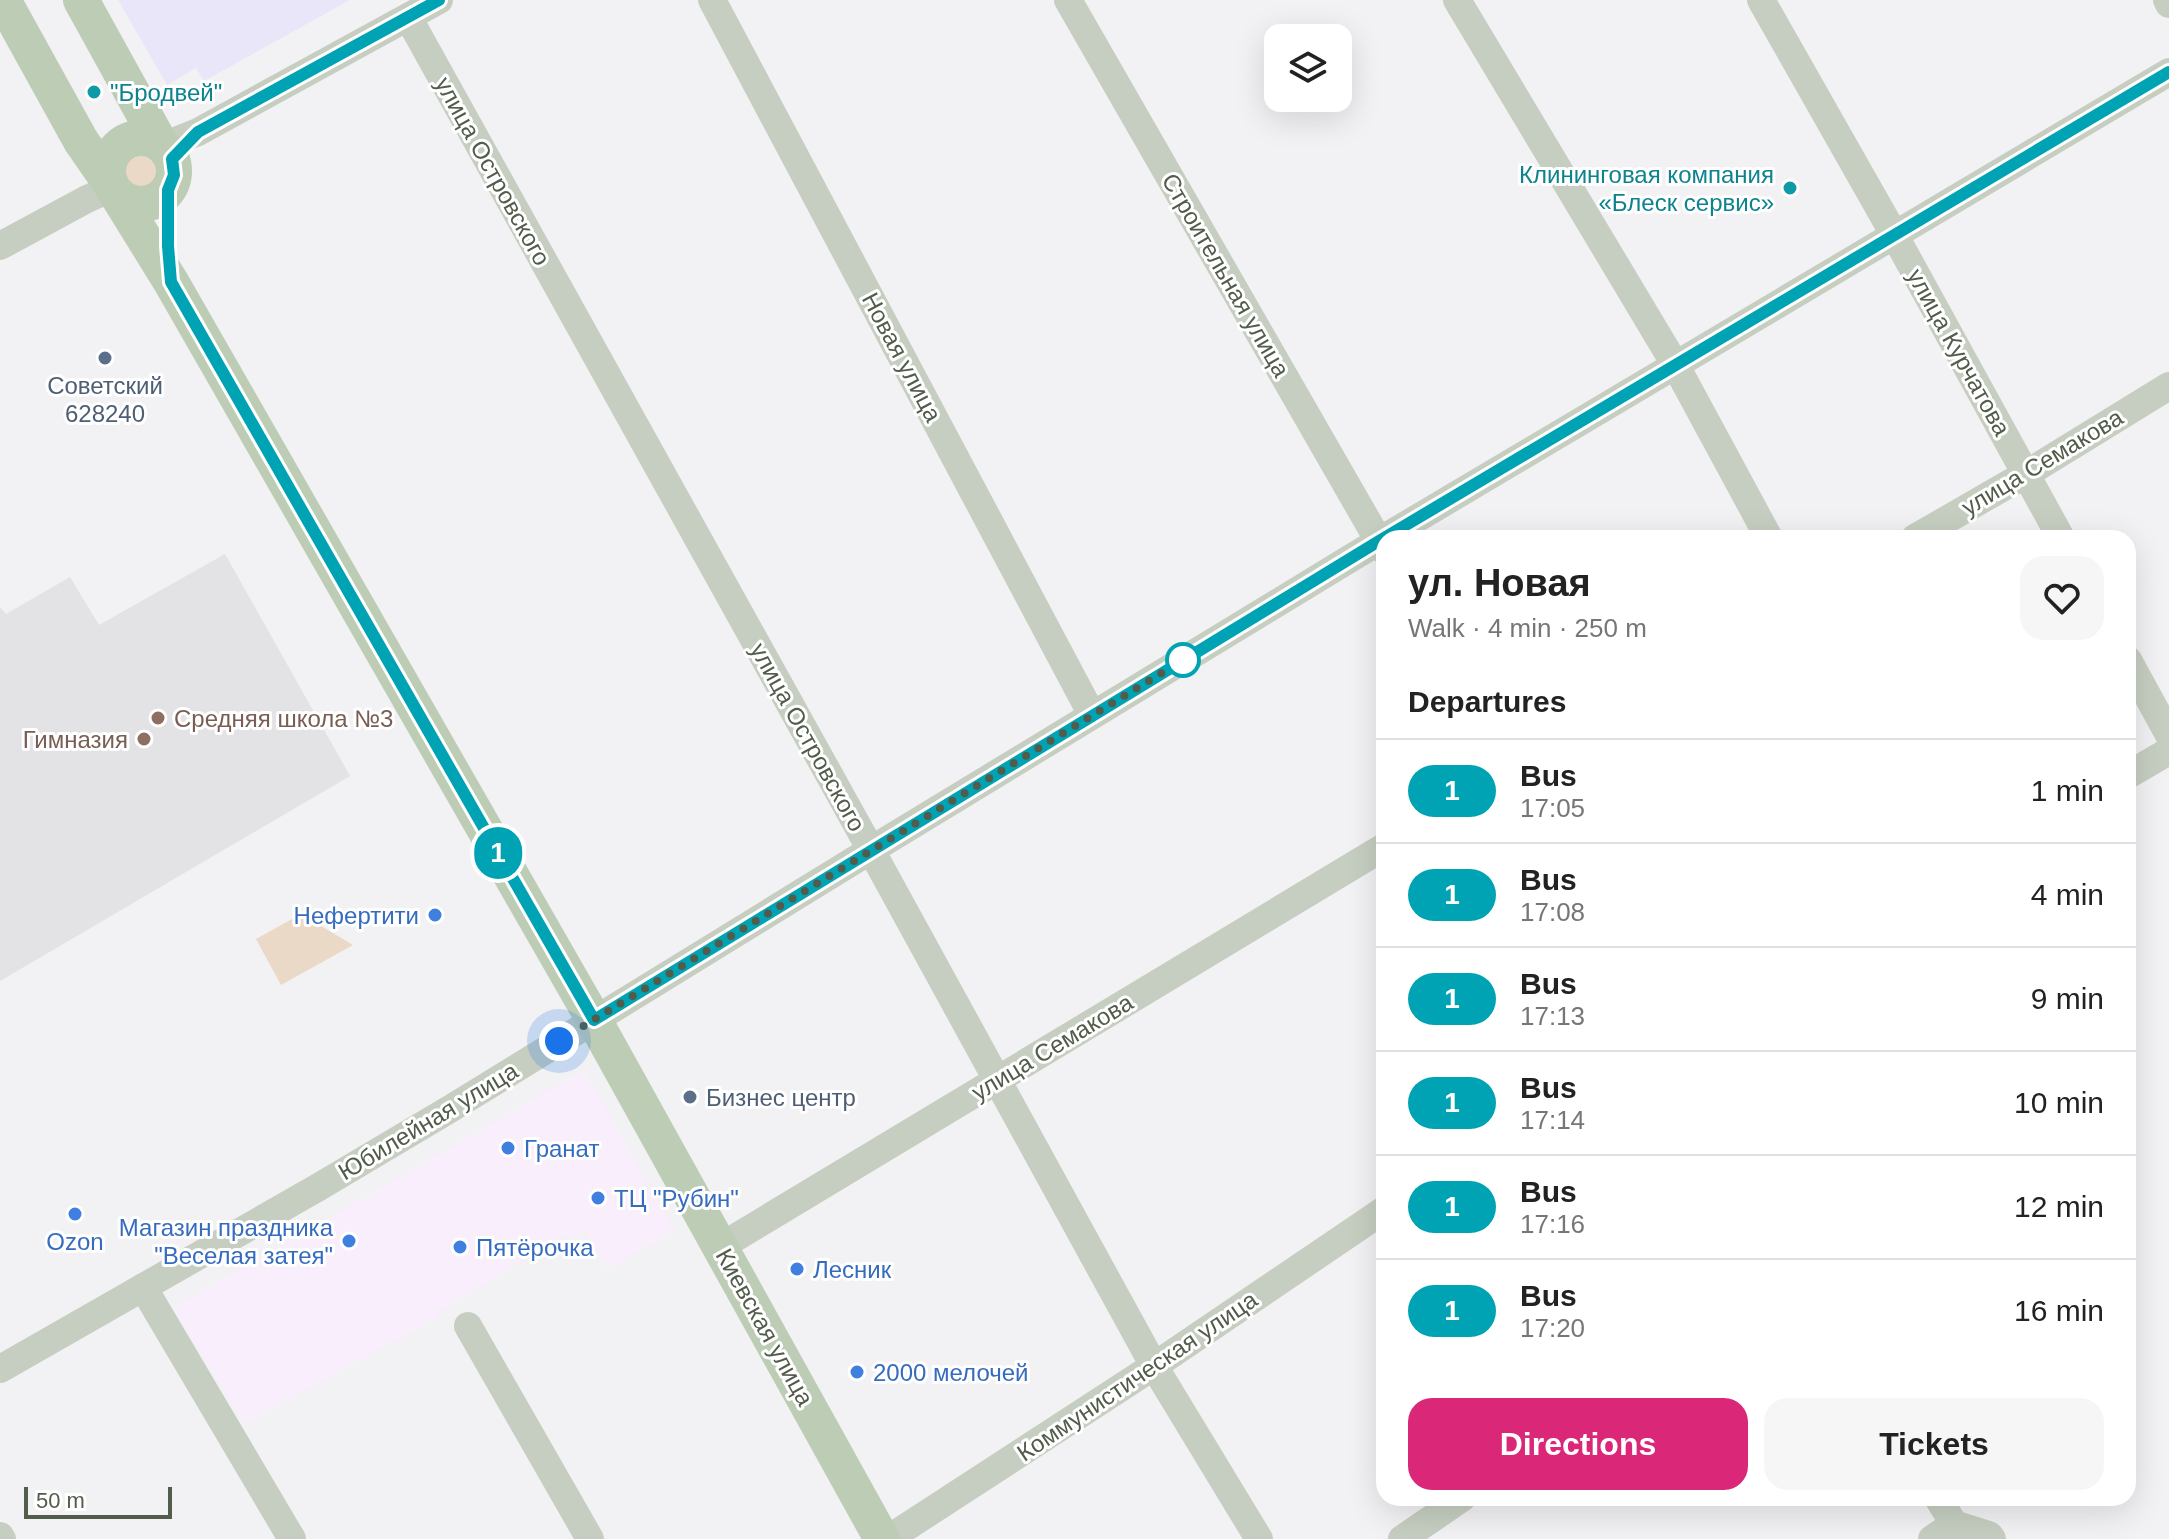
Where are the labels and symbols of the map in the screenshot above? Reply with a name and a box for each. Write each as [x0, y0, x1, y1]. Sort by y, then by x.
street label: улица Островского [430, 72, 556, 270]
place label: "Бродвей" [110, 79, 222, 106]
marker: "Бродвей" [85, 83, 103, 101]
place label: Клининговая компания «Блеск сервис» [1519, 161, 1774, 216]
street label: Строительная улица [1157, 168, 1296, 382]
marker: Клининговая компания «Блеск сервис» [1781, 179, 1799, 197]
street label: улица Курчатова [1902, 264, 2016, 441]
street label: Новая улица [857, 288, 948, 427]
marker: Советский 628240 [96, 349, 114, 367]
place label: Советский 628240 [47, 372, 163, 427]
street label: улица Семакова [1957, 403, 2128, 521]
street label: улица Островского [745, 638, 871, 836]
unlabelled marker [1166, 643, 1200, 677]
place label: Средняя школа №3 [174, 705, 393, 732]
marker: Средняя школа №3 [149, 709, 167, 727]
place label: Гимназия [23, 726, 128, 753]
marker: Гимназия [135, 730, 153, 748]
line badge: 1 [472, 827, 524, 879]
place label: Нефертити [294, 902, 419, 929]
marker: Нефертити [426, 906, 444, 924]
street label: улица Семакова [967, 988, 1138, 1106]
your location [539, 1021, 579, 1061]
street label: Юбилейная улица [333, 1056, 523, 1185]
place label: Бизнес центр [706, 1084, 856, 1111]
marker: Бизнес центр [681, 1088, 699, 1106]
place label: Гранат [524, 1135, 599, 1162]
marker: Гранат [499, 1139, 517, 1157]
place label: ТЦ "Рубин" [614, 1185, 739, 1212]
marker: ТЦ "Рубин" [589, 1189, 607, 1207]
marker: Ozon [66, 1205, 84, 1223]
place label: Магазин праздника "Веселая затея" [119, 1214, 334, 1269]
place label: Ozon [46, 1228, 104, 1255]
marker: Магазин праздника "Веселая затея" [340, 1232, 358, 1250]
place label: Пятёрочка [476, 1234, 594, 1261]
marker: Пятёрочка [451, 1238, 469, 1256]
street label: Киевская улица [711, 1244, 820, 1411]
place label: Лесник [813, 1256, 892, 1283]
marker: Лесник [788, 1260, 806, 1278]
street label: Коммунистическая улица [1012, 1285, 1263, 1466]
place label: 2000 мелочей [873, 1359, 1028, 1386]
marker: 2000 мелочей [848, 1363, 866, 1381]
scale bar [24, 1483, 172, 1519]

